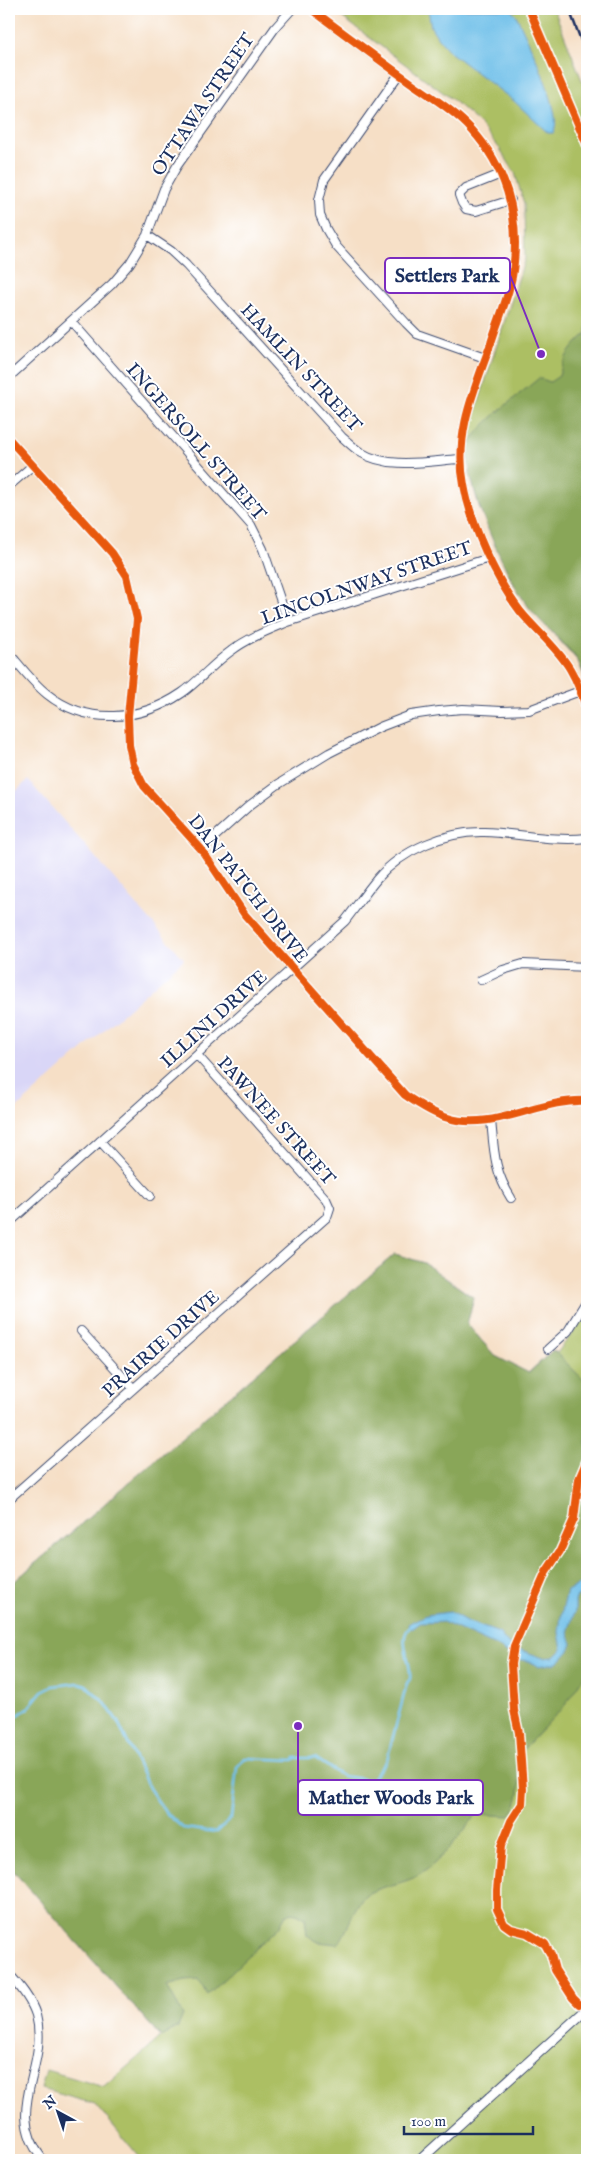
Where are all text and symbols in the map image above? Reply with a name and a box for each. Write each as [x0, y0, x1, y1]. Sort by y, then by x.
street label: OTTAWA STREET [147, 29, 261, 181]
callout: Settlers Park [385, 258, 510, 293]
text: Settlers Park [395, 264, 501, 289]
street label: HAMLIN STREET [235, 299, 367, 438]
street label: INGERSOLL STREET [120, 358, 271, 526]
street label: LINCOLNWAY STREET [258, 536, 476, 631]
street label: DAN PATCH DRIVE [182, 810, 313, 968]
street label: ILLINI DRIVE [156, 965, 273, 1074]
street label: PAWNEE STREET [211, 1052, 340, 1191]
street label: PRAIRIE DRIVE [98, 1286, 225, 1403]
callout: Mather Woods Park [298, 1780, 483, 1815]
text: Mather Woods Park [308, 1786, 475, 1811]
north arrow [32, 2086, 82, 2136]
text: N [39, 2092, 61, 2114]
scale bar [404, 2104, 532, 2136]
text: 100 m [411, 2112, 447, 2131]

